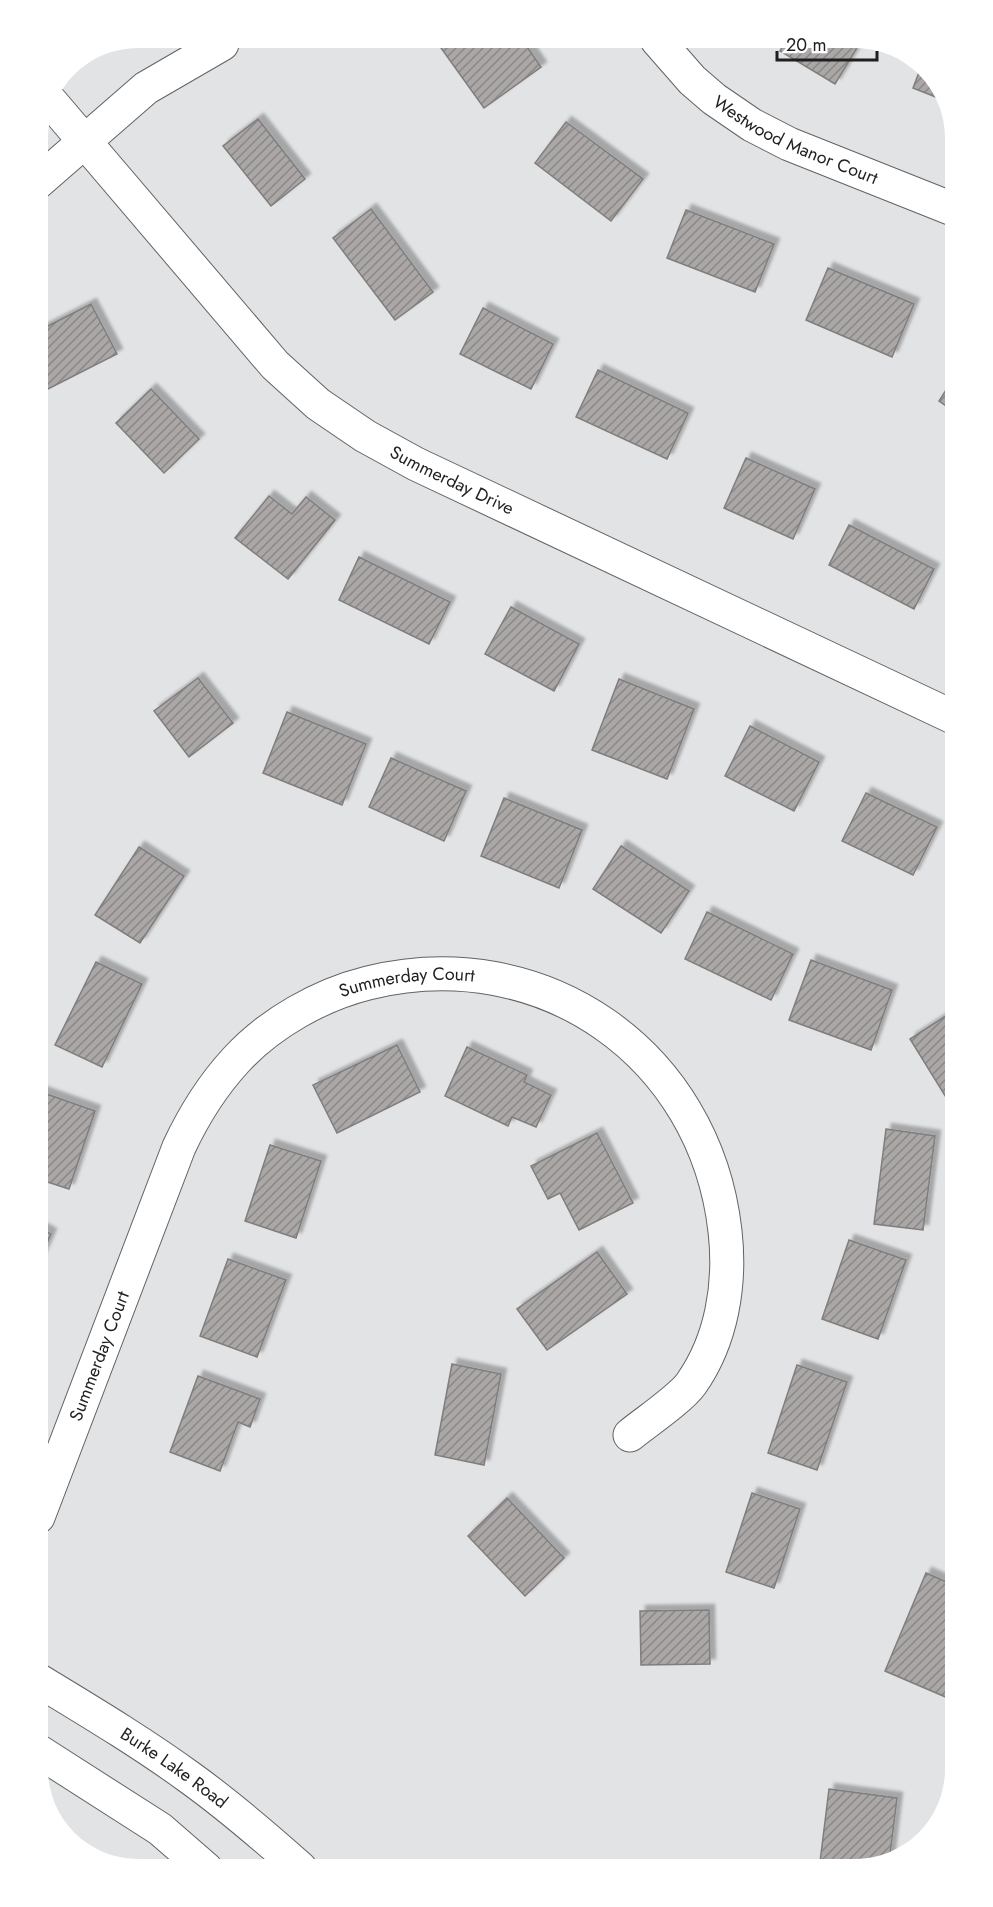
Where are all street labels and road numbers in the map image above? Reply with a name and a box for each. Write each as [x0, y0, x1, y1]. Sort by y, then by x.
street label: Westwood Manor Court [708, 89, 882, 191]
street label: Summerday Drive [385, 439, 518, 521]
street label: Summerday Court [335, 961, 477, 1004]
street label: Summerday Court [63, 1287, 136, 1425]
street label: Burke Lake Road [115, 1721, 233, 1815]

